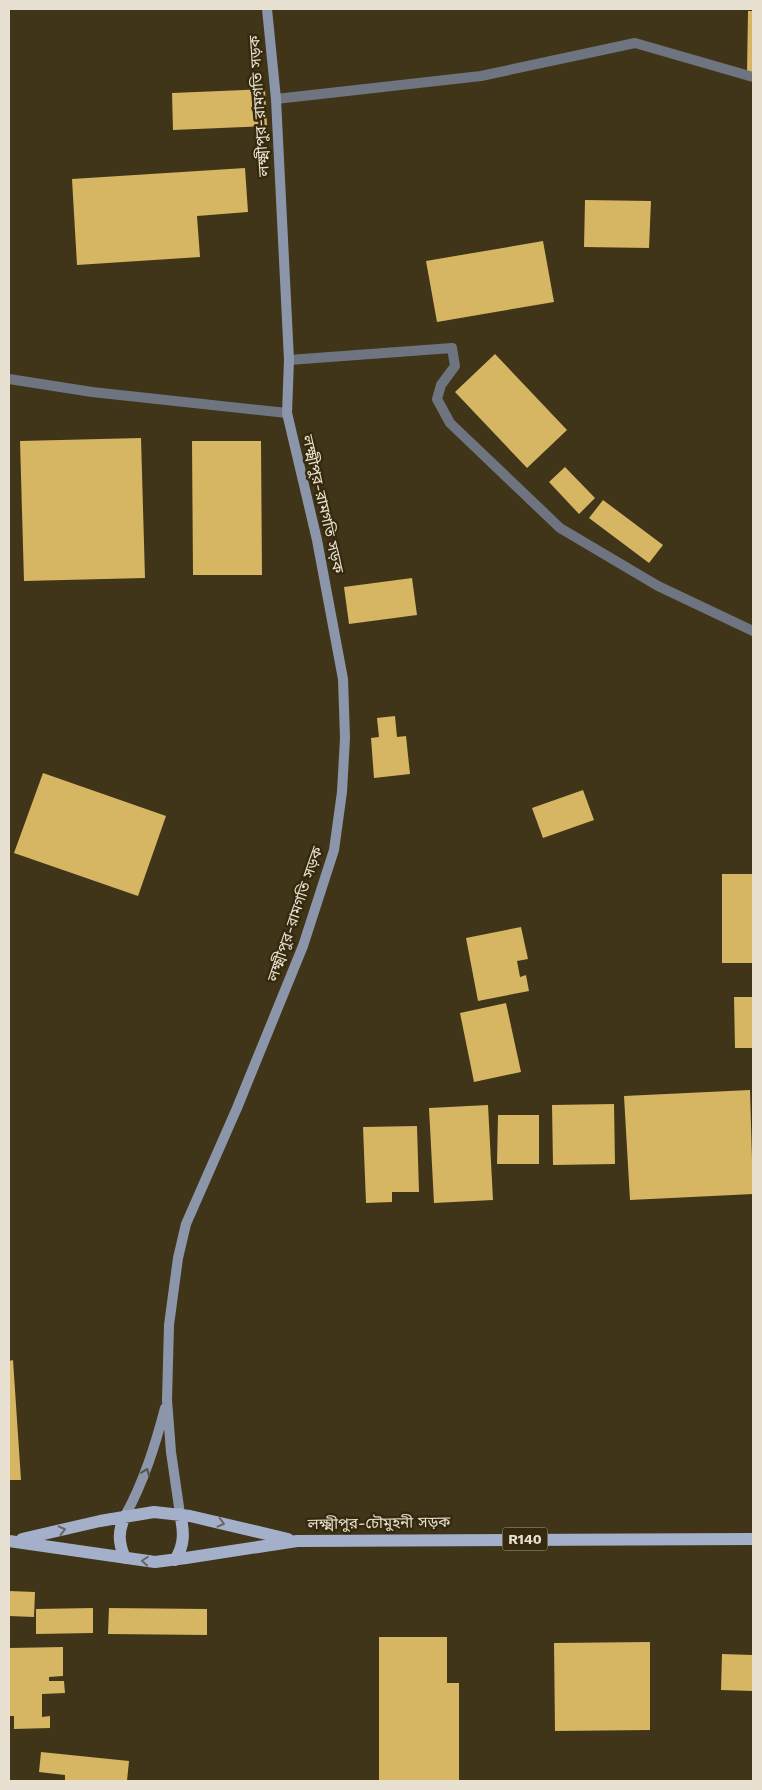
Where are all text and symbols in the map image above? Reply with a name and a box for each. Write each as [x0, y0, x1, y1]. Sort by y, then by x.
street label: লক্ষ্মীপুর-রামগতি সড়ক [245, 34, 273, 178]
street label: লক্ষ্মীপুর-রামগতি সড়ক [298, 432, 348, 576]
street label: লক্ষ্মীপুর-রামগতি সড়ক [263, 843, 327, 985]
one-way arrow [140, 1468, 150, 1477]
street label: লক্ষ্মীপুর-চৌমুহনী সড়ক [306, 1513, 451, 1533]
one-way arrow [217, 1517, 226, 1528]
one-way arrow [58, 1525, 67, 1536]
road number: R140 [502, 1528, 548, 1550]
one-way arrow [140, 1556, 148, 1567]

